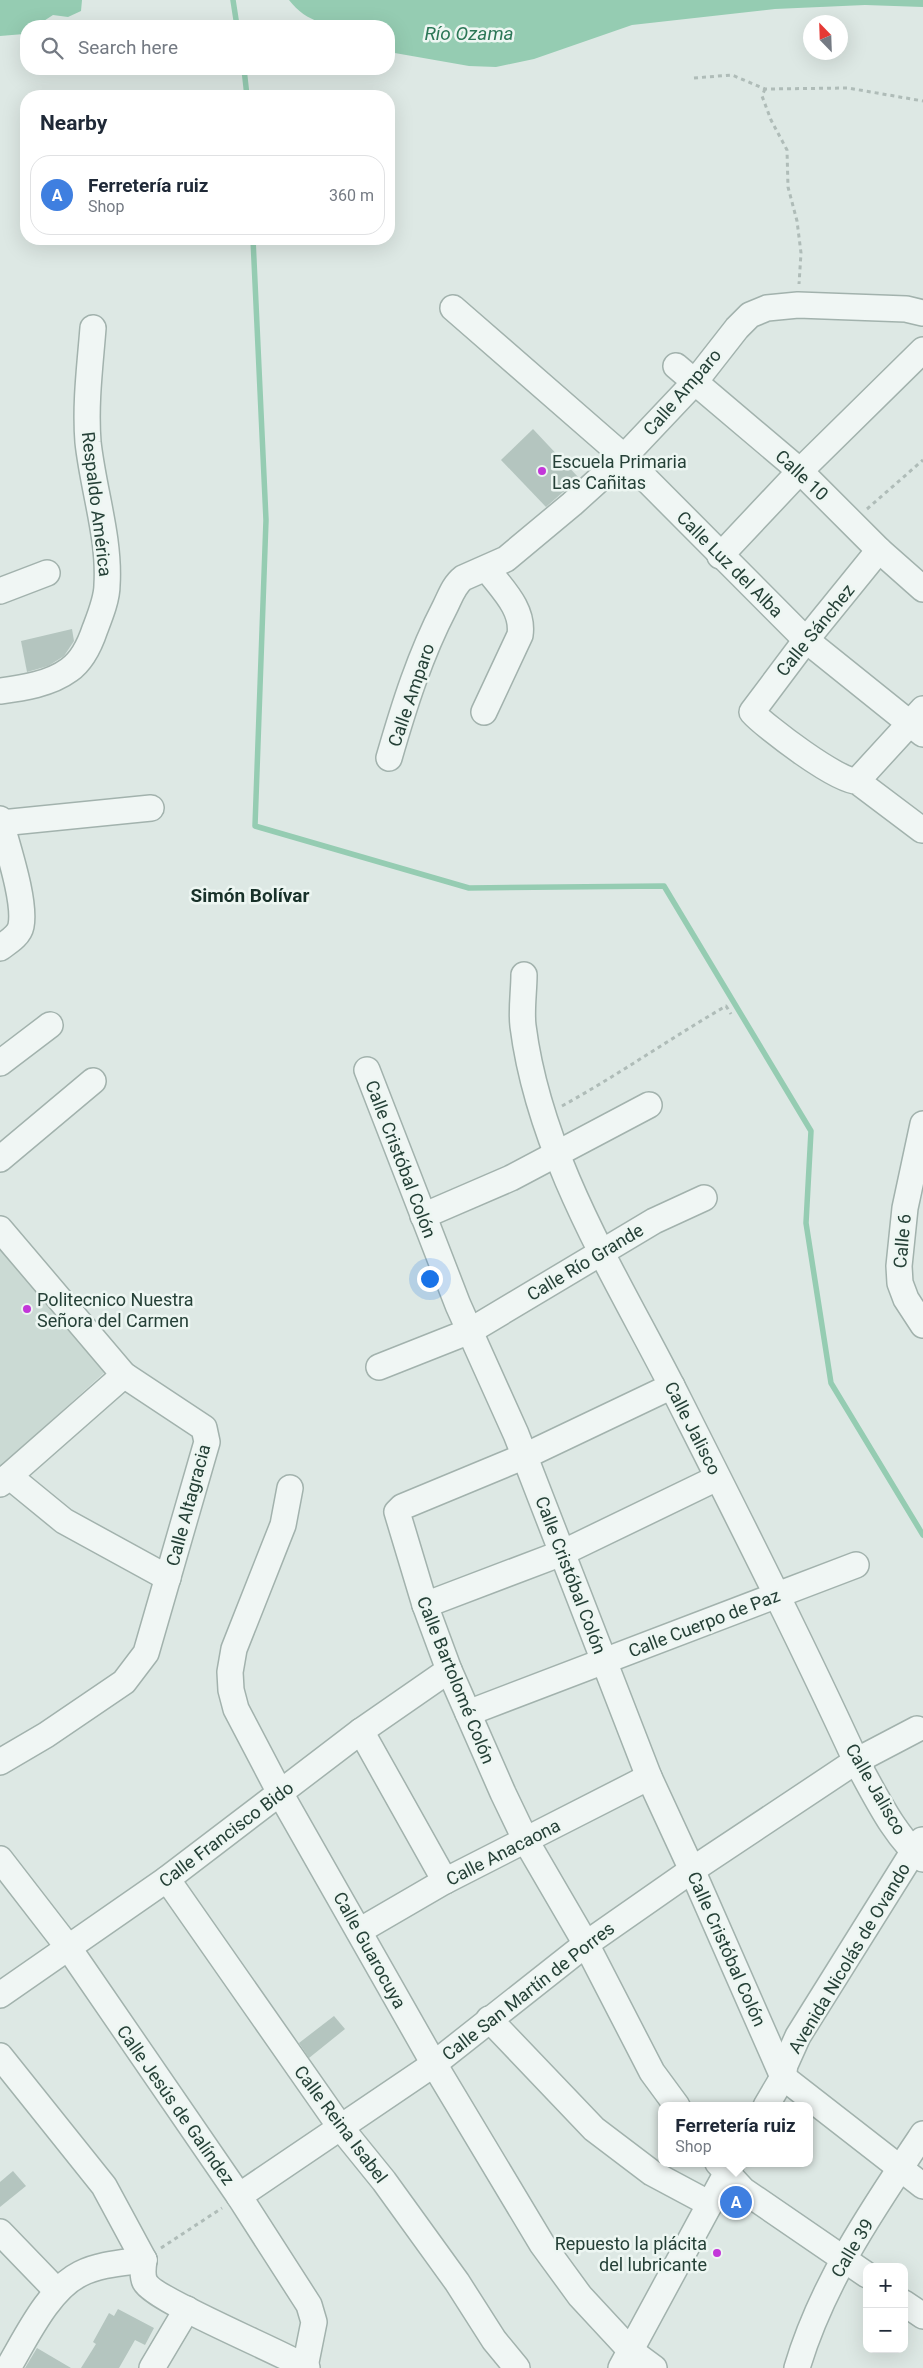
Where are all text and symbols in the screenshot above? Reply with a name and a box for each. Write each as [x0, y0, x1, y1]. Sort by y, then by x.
north arrow [803, 15, 848, 60]
search box [20, 20, 395, 75]
water label: Río Ozama [424, 22, 514, 45]
icon: search [38, 34, 66, 62]
text: Search here [78, 36, 178, 59]
text: Nearby [40, 111, 107, 135]
text: Ferretería ruiz [88, 174, 209, 197]
text: A [52, 186, 62, 205]
text: 360 m [329, 186, 374, 205]
text: Shop [88, 197, 124, 216]
street label: Calle Amparo [639, 344, 725, 440]
street label: Respaldo América [78, 430, 116, 578]
street label: Calle 10 [771, 445, 833, 505]
place label: Escuela Primaria Las Cañitas [552, 451, 687, 493]
marker: Escuela Primaria Las Cañitas [536, 465, 548, 477]
street label: Calle Luz del Alba [673, 507, 787, 621]
street label: Calle Sánchez [771, 580, 859, 680]
street label: Calle Amparo [384, 641, 438, 749]
district label: Simón Bolívar [191, 884, 310, 907]
street label: Calle Cristóbal Colón [361, 1077, 441, 1241]
street label: Calle 6 [889, 1213, 915, 1269]
street label: Calle Río Grande [523, 1219, 647, 1305]
your location [417, 1266, 443, 1292]
place label: Politecnico Nuestra Señora del Carmen [37, 1289, 194, 1331]
marker: Politecnico Nuestra Señora del Carmen [21, 1303, 33, 1315]
street label: Calle Jalisco [661, 1378, 725, 1478]
street label: Calle Altagracia [162, 1442, 214, 1568]
street label: Calle Cristóbal Colón [531, 1493, 611, 1657]
street label: Calle Cuerpo de Paz [625, 1584, 783, 1662]
street label: Calle Bartolomé Colón [413, 1593, 499, 1767]
street label: Calle Jalisco [841, 1740, 911, 1838]
street label: Calle Francisco Bido [155, 1777, 297, 1891]
street label: Calle Anacaona [443, 1814, 563, 1890]
street label: Avenida Nicolás de Ovando [784, 1859, 914, 2057]
street label: Calle Cristóbal Colón [683, 1868, 771, 2030]
street label: Calle Guarocuya [329, 1888, 411, 2012]
street label: Calle San Martín de Porres [438, 1917, 618, 2065]
street label: Calle Jesús de Galíndez [113, 2021, 239, 2189]
street label: Calle Reina Isabel [290, 2061, 392, 2187]
popup [658, 2102, 813, 2167]
text: Ferretería ruiz [675, 2114, 796, 2137]
text: Shop [675, 2137, 712, 2156]
pin: A [720, 2183, 752, 2221]
street label: Calle 39 [826, 2215, 878, 2281]
place label: Repuesto la plácita del lubricante [555, 2233, 707, 2275]
marker: Repuesto la plácita del lubricante [711, 2247, 723, 2259]
map controls [863, 2263, 908, 2353]
button: + [863, 2263, 908, 2308]
button: − [863, 2308, 908, 2353]

